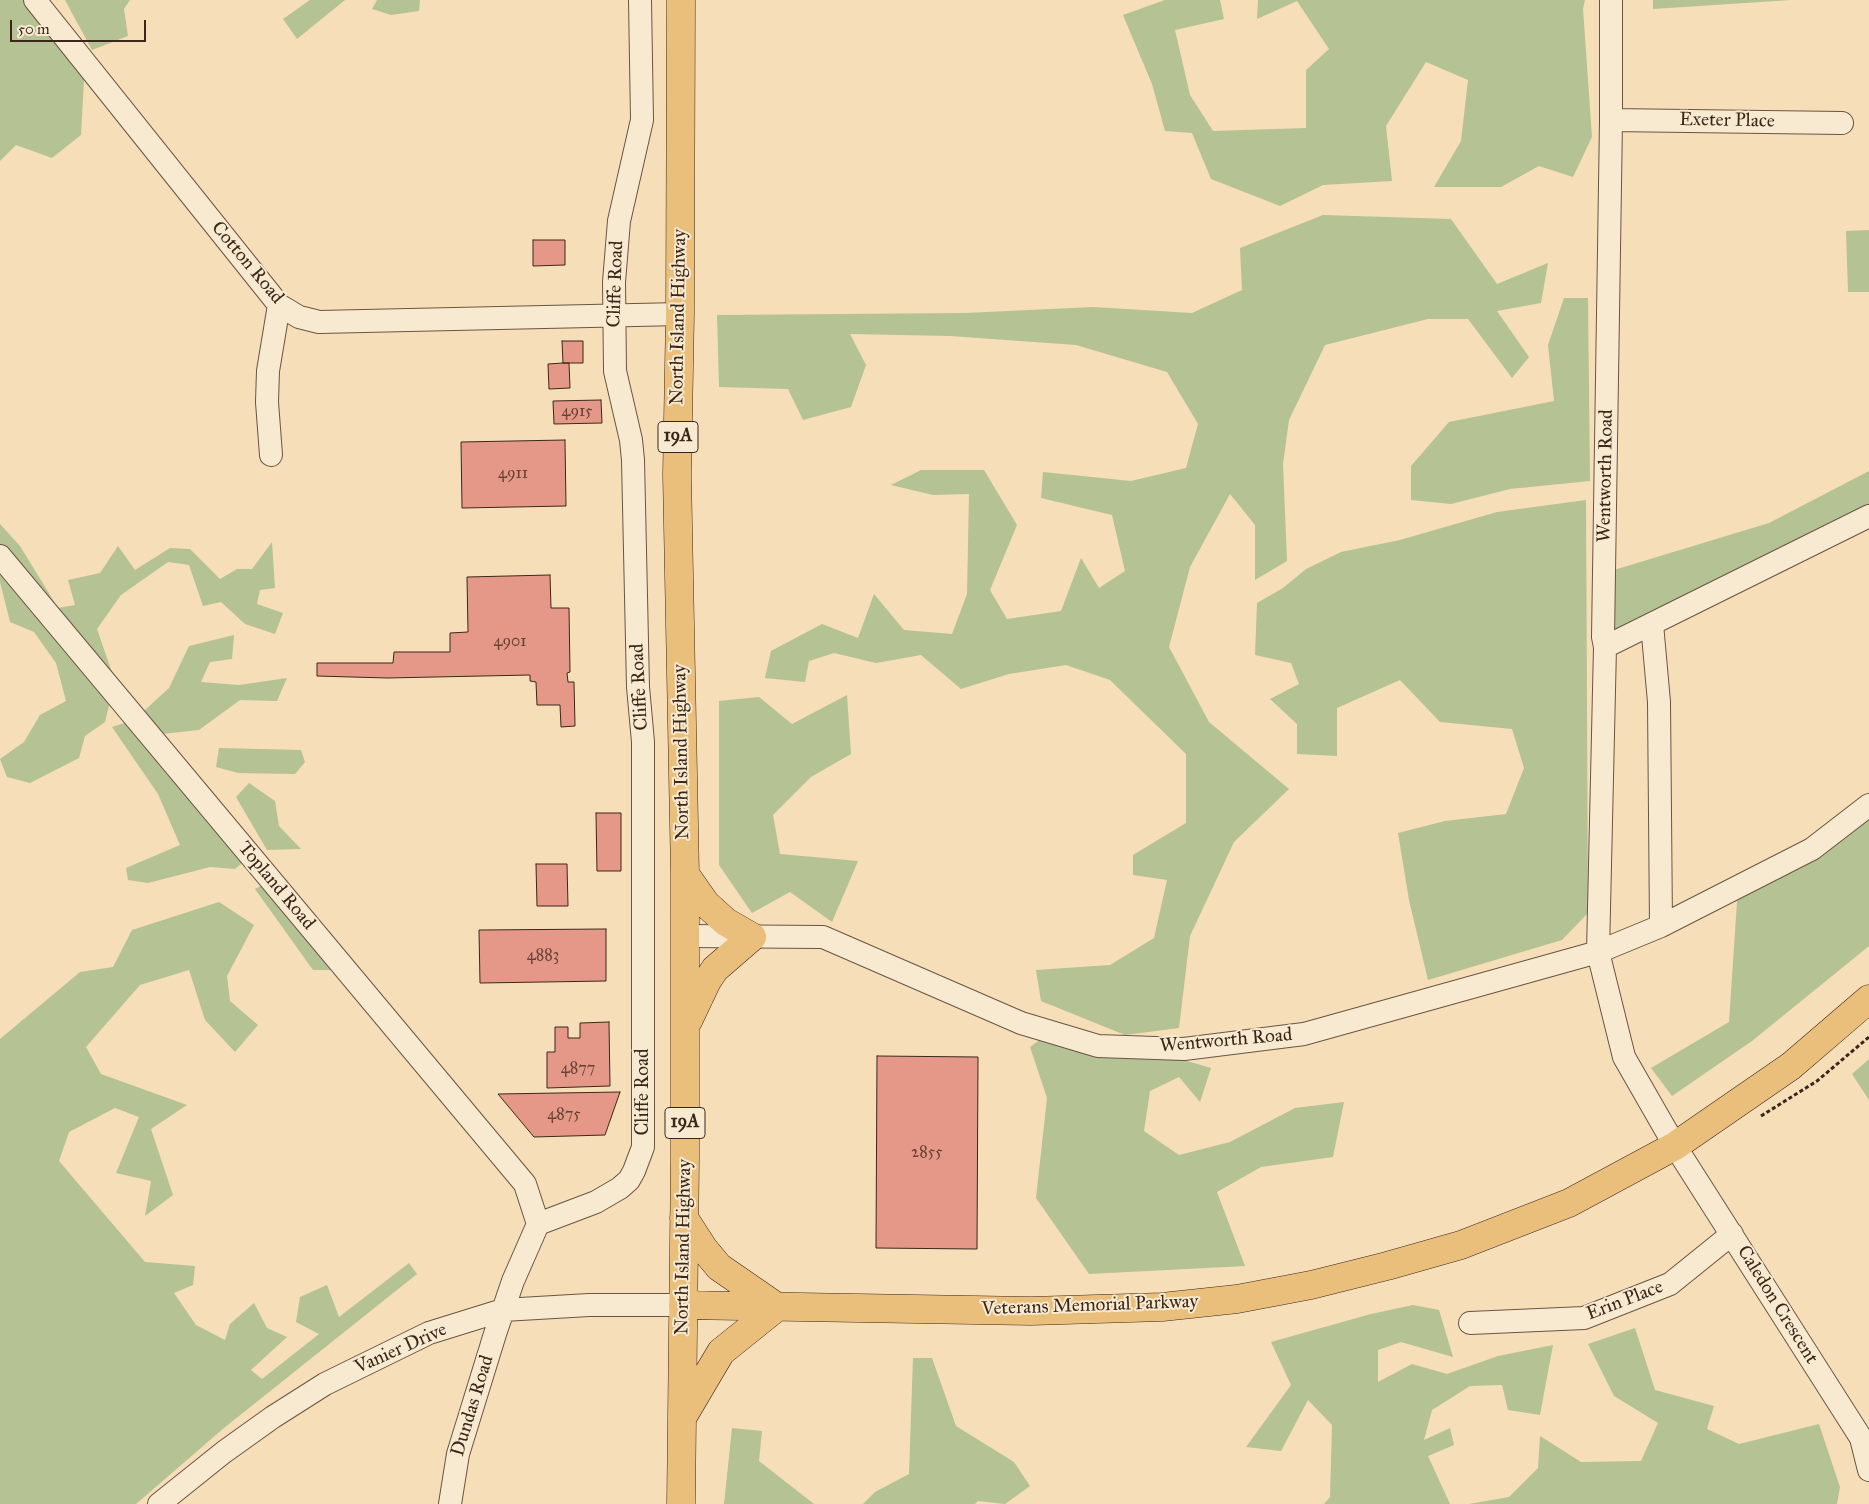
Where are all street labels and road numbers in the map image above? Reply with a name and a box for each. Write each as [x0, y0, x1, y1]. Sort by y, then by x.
street label: Exeter Place [1679, 109, 1775, 133]
street label: Cotton Road [206, 217, 288, 309]
street label: North Island Highway [666, 229, 692, 405]
street label: Cliffe Road [603, 240, 629, 328]
street label: Wentworth Road [1593, 409, 1619, 543]
road number: 19A [658, 422, 698, 452]
street label: Cliffe Road [626, 643, 654, 731]
street label: North Island Highway [669, 664, 695, 840]
street label: Topland Road [233, 837, 319, 935]
street label: Wentworth Road [1159, 1024, 1293, 1058]
street label: Cliffe Road [632, 1048, 654, 1136]
road number: 19A [665, 1108, 705, 1138]
street label: North Island Highway [671, 1159, 697, 1335]
street label: Caledon Crescent [1732, 1242, 1822, 1368]
street label: Erin Place [1583, 1276, 1667, 1326]
street label: Veterans Memorial Parkway [981, 1291, 1199, 1321]
street label: Vanier Drive [351, 1319, 451, 1379]
street label: Dundas Road [447, 1353, 499, 1459]

